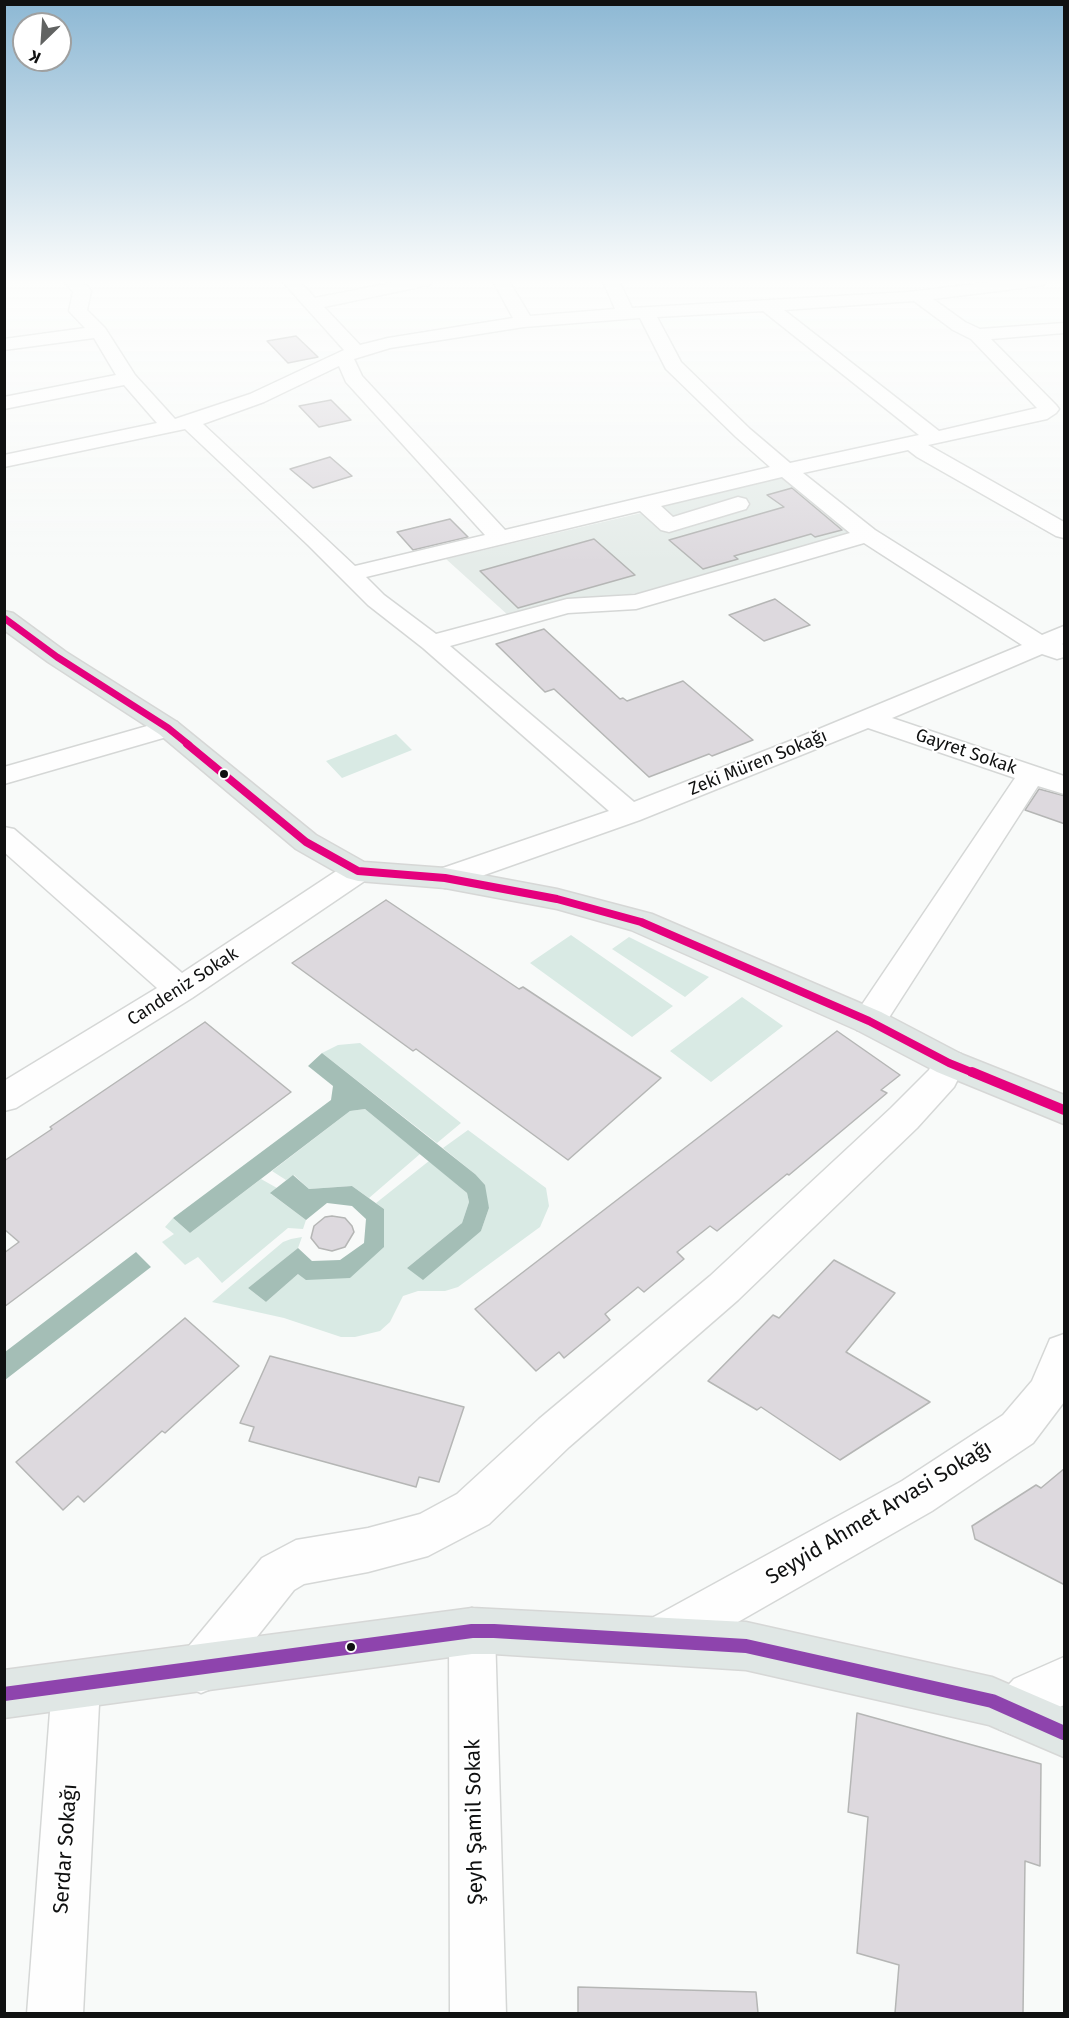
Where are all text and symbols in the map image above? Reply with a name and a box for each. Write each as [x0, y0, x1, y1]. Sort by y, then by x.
north arrow [12, 12, 72, 72]
text: K [26, 46, 44, 68]
street label: Zeki Müren Sokağı [686, 725, 830, 801]
street label: Gayret Sokak [913, 725, 1019, 779]
unlabelled marker [218, 768, 230, 780]
street label: Candeniz Sokak [124, 943, 242, 1031]
street label: Seyyid Ahmet Arvasi Sokağı [761, 1435, 997, 1591]
unlabelled marker [345, 1641, 357, 1653]
street label: Şeyh Şamil Sokak [461, 1739, 489, 1905]
street label: Serdar Sokağı [49, 1783, 83, 1915]

